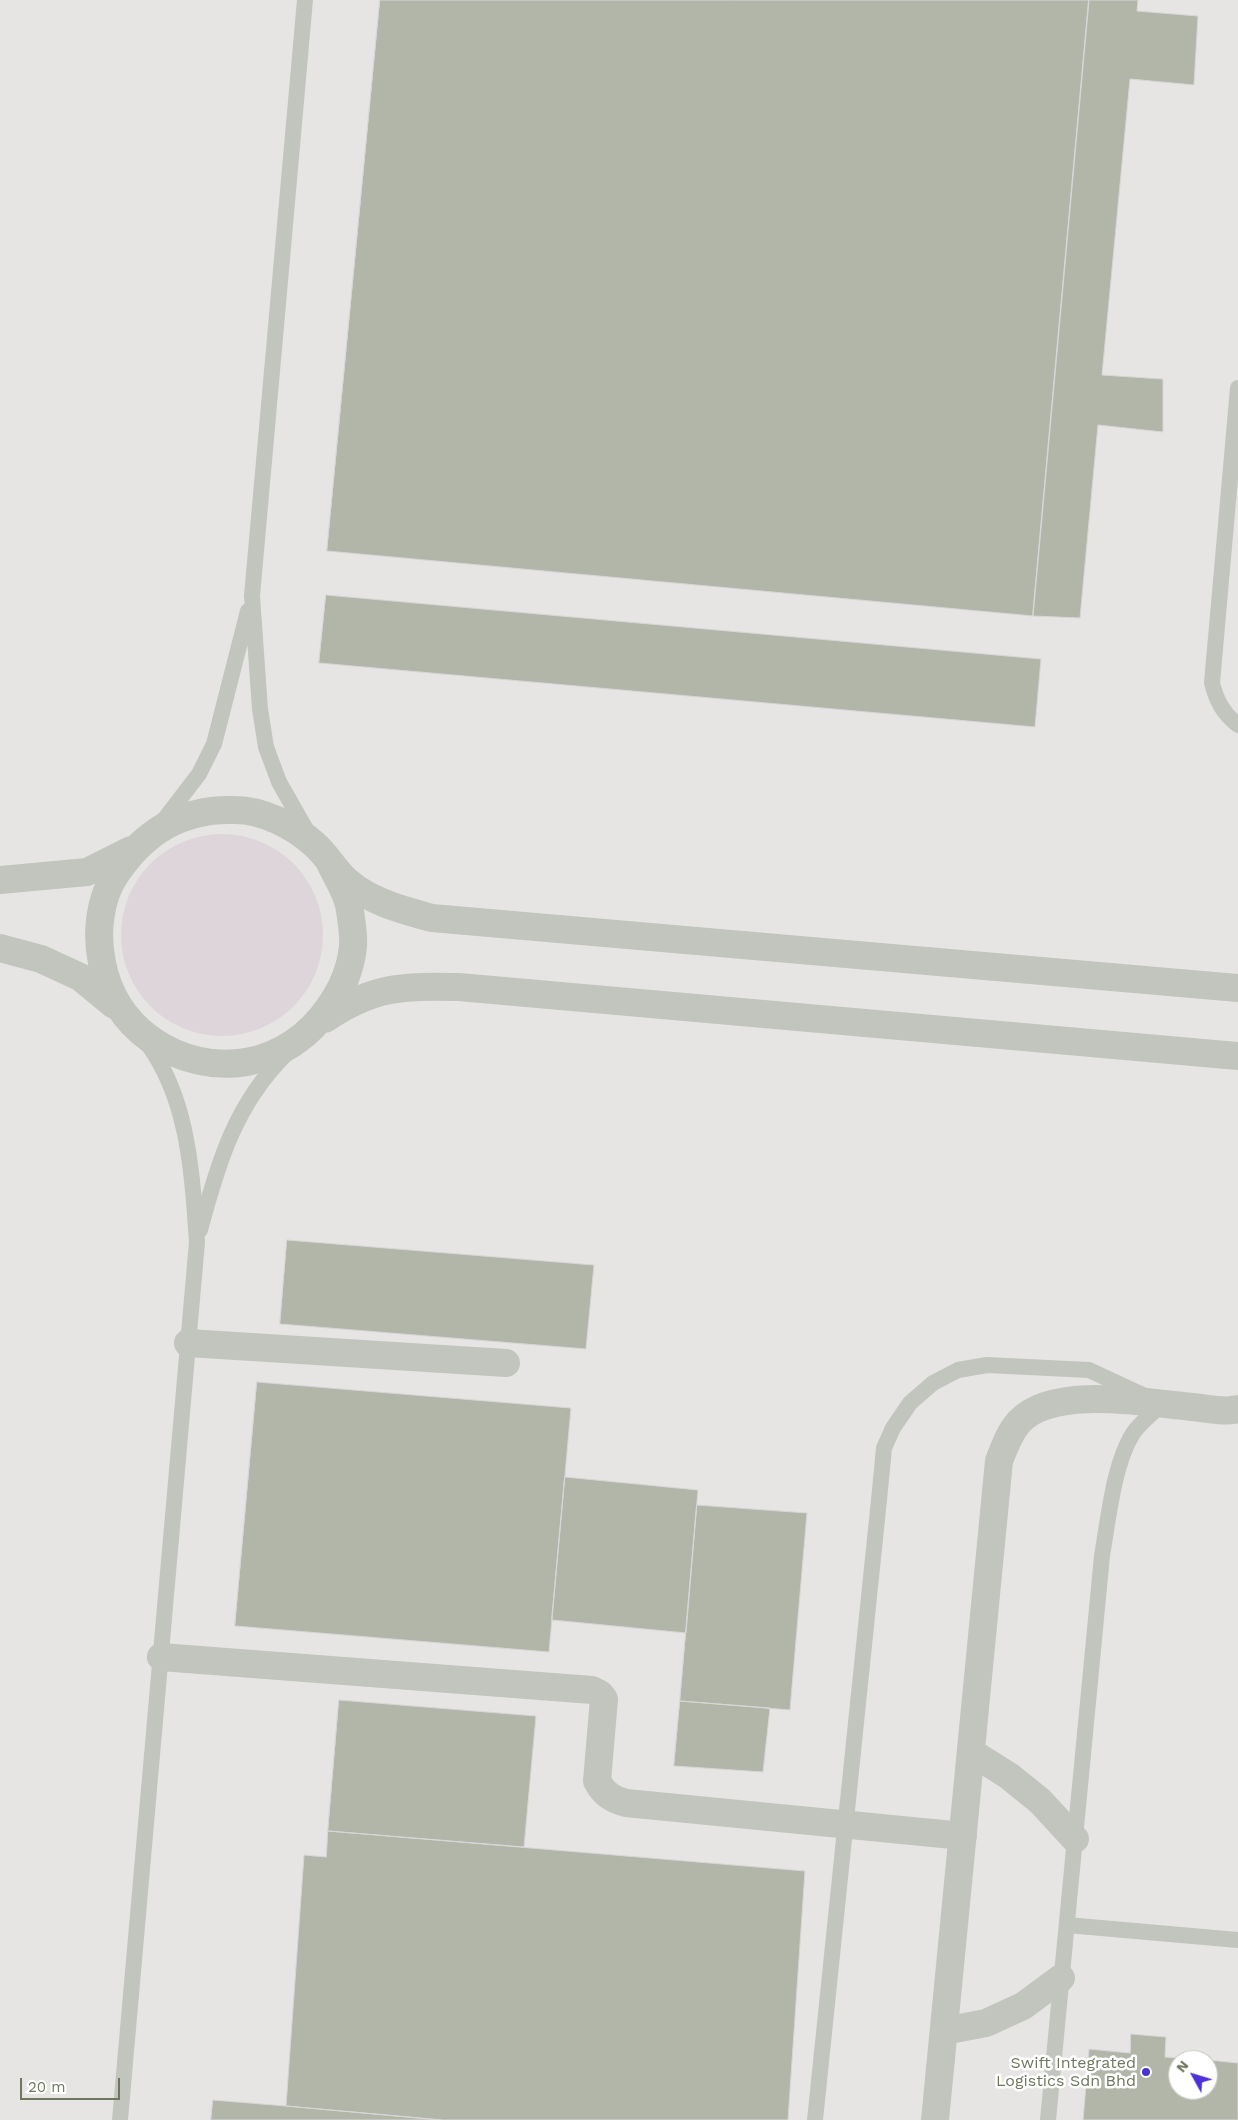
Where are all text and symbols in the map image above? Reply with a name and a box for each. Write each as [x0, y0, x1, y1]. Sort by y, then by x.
north arrow [1168, 2050, 1218, 2100]
place label: Swift Integrated Logistics Sdn Bhd [996, 2053, 1136, 2091]
text: N [1173, 2057, 1192, 2075]
marker: Swift Integrated Logistics Sdn Bhd [1140, 2066, 1152, 2078]
scale bar [22, 2068, 122, 2100]
text: 20 m [28, 2078, 66, 2096]

